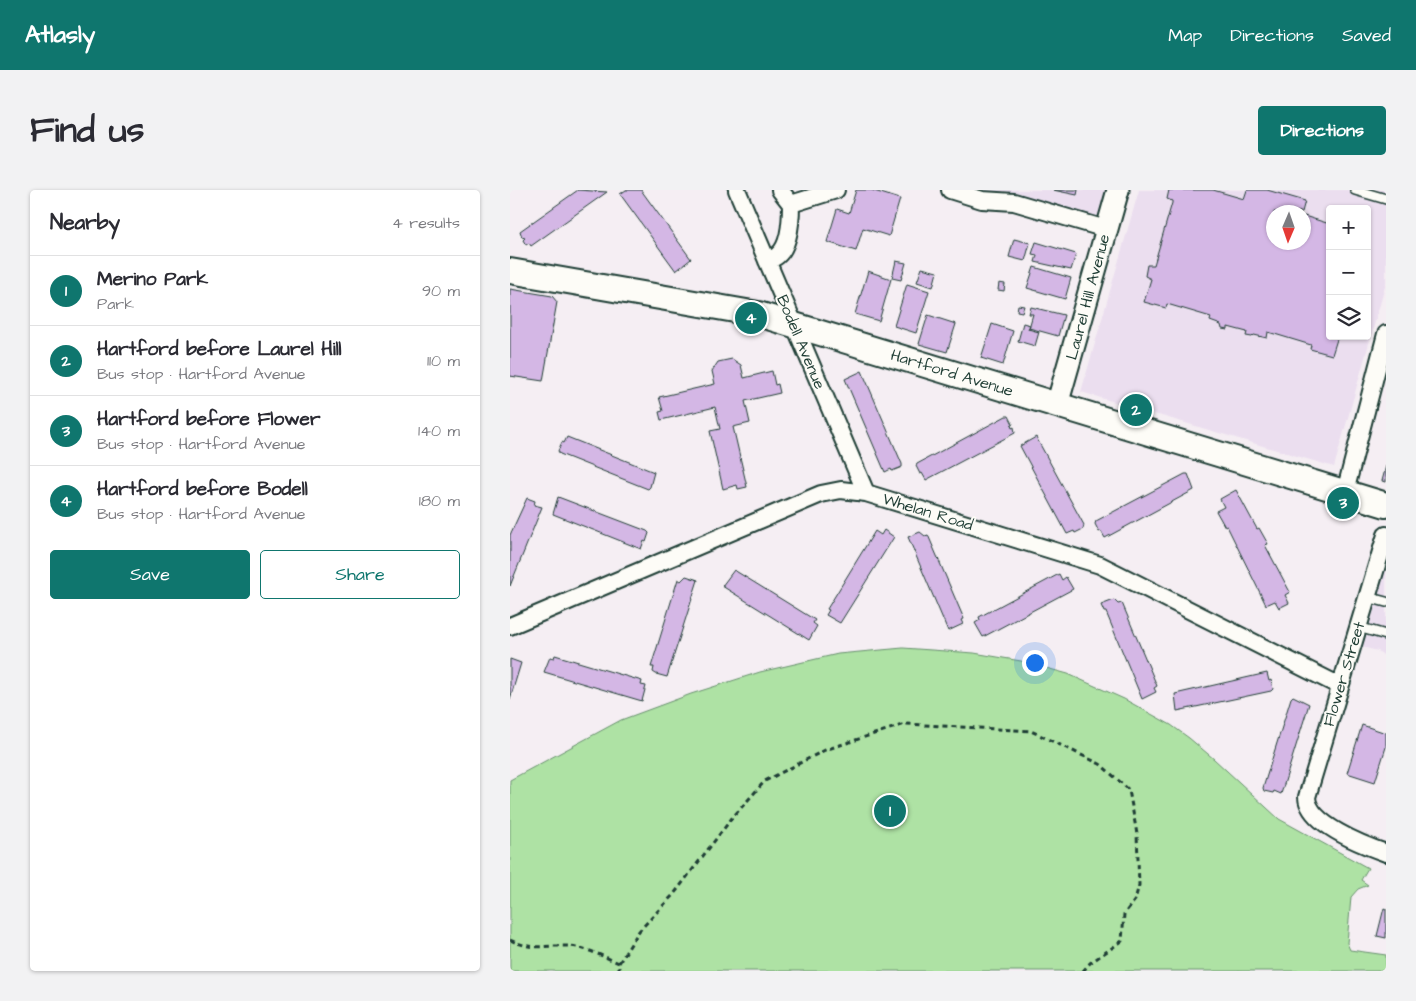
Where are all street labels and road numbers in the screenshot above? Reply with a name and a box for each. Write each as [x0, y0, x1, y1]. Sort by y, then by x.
street label: Laurel Hill Avenue [1061, 231, 1115, 362]
street label: Bodell Avenue [771, 291, 831, 393]
street label: Hartford Avenue [888, 344, 1016, 402]
street label: Whelan Road [880, 488, 976, 536]
street label: Flower Street [1318, 618, 1371, 729]

